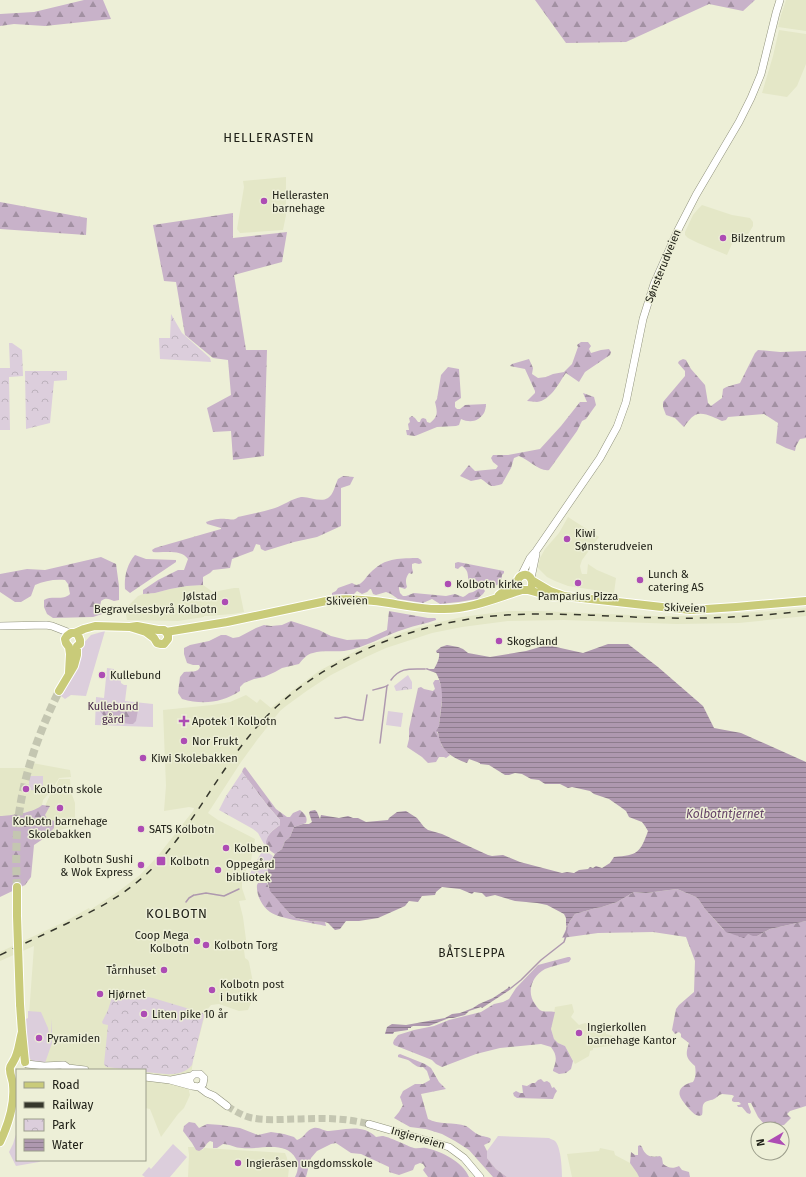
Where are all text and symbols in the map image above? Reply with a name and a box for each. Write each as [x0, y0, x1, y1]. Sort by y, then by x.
district label: HELLERASTEN [223, 130, 315, 145]
place label: Hellerasten barnehage [272, 189, 329, 215]
marker: Hellerasten barnehage [259, 196, 269, 206]
street label: Sønsterudveien [642, 227, 684, 305]
place label: Bilzentrum [731, 232, 785, 245]
marker: Bilzentrum [718, 233, 728, 243]
place label: Kiwi Sønsterudveien [575, 527, 653, 553]
marker: Kiwi Sønsterudveien [562, 534, 572, 544]
place label: Lunch & catering AS [648, 568, 704, 594]
marker: Lunch & catering AS [635, 575, 645, 585]
place label: Kolbotn kirke [456, 578, 523, 591]
marker: Pamparius Pizza [573, 578, 583, 588]
marker: Kolbotn kirke [443, 579, 453, 589]
place label: Jølstad Begravelsesbyrå Kolbotn [94, 590, 217, 616]
place label: Pamparius Pizza [538, 590, 618, 603]
street label: Skiveien [326, 594, 368, 608]
marker: Jølstad Begravelsesbyrå Kolbotn [220, 597, 230, 607]
street label: Skiveien [664, 601, 706, 615]
place label: Skogsland [507, 635, 558, 648]
marker: Skogsland [494, 636, 504, 646]
place label: Kullebund [110, 669, 161, 682]
marker: Kullebund [97, 670, 107, 680]
park label: Kullebund gård [87, 700, 139, 726]
place label: Apotek 1 Kolbotn [192, 715, 277, 728]
marker: Apotek 1 Kolbotn [179, 716, 189, 726]
place label: Nor Frukt [192, 735, 238, 748]
marker: Nor Frukt [179, 736, 189, 746]
place label: Kiwi Skolebakken [151, 752, 238, 765]
marker: Kiwi Skolebakken [138, 753, 148, 763]
place label: Kolbotn skole [34, 783, 103, 796]
marker: Kolbotn skole [21, 784, 31, 794]
marker: Kolbotn barnehage Skolebakken [55, 803, 65, 813]
water label: Kolbotntjernet [686, 807, 765, 821]
place label: Kolbotn barnehage Skolebakken [12, 815, 108, 841]
place label: SATS Kolbotn [149, 823, 214, 836]
marker: SATS Kolbotn [136, 824, 146, 834]
place label: Kolben [234, 842, 269, 855]
marker: Kolben [221, 843, 231, 853]
place label: Kolbotn Sushi & Wok Express [60, 853, 133, 879]
marker: Kolbotn [155, 855, 167, 867]
place label: Kolbotn [170, 855, 209, 868]
place label: Oppegård bibliotek [226, 858, 275, 884]
marker: Kolbotn Sushi & Wok Express [136, 860, 146, 870]
marker: Oppegård bibliotek [213, 865, 223, 875]
district label: KOLBOTN [146, 906, 208, 921]
place label: Coop Mega Kolbotn [135, 929, 189, 955]
marker: Coop Mega Kolbotn [192, 936, 202, 946]
place label: Kolbotn Torg [214, 939, 278, 952]
marker: Kolbotn Torg [201, 940, 211, 950]
district label: BÅTSLEPPA [438, 944, 506, 960]
place label: Tårnhuset [106, 964, 156, 977]
marker: Tårnhuset [159, 965, 169, 975]
place label: Kolbotn post i butikk [220, 978, 284, 1004]
marker: Kolbotn post i butikk [207, 985, 217, 995]
place label: Hjørnet [108, 988, 146, 1001]
marker: Hjørnet [95, 989, 105, 999]
place label: Liten pike 10 år [152, 1008, 229, 1021]
marker: Liten pike 10 år [139, 1009, 149, 1019]
place label: Ingierkollen barnehage Kantor [587, 1021, 677, 1047]
marker: Ingierkollen barnehage Kantor [574, 1028, 584, 1038]
place label: Pyramiden [47, 1032, 100, 1045]
marker: Pyramiden [34, 1033, 44, 1043]
legend [16, 1069, 146, 1161]
text: Road [52, 1078, 80, 1092]
text: Railway [52, 1098, 93, 1112]
text: Park [52, 1118, 76, 1132]
north arrow [750, 1121, 790, 1161]
street label: Ingierveien [389, 1124, 447, 1152]
text: Water [52, 1138, 84, 1152]
text: N [754, 1138, 768, 1147]
place label: Ingieråsen ungdomsskole [246, 1157, 373, 1170]
marker: Ingieråsen ungdomsskole [233, 1158, 243, 1168]

